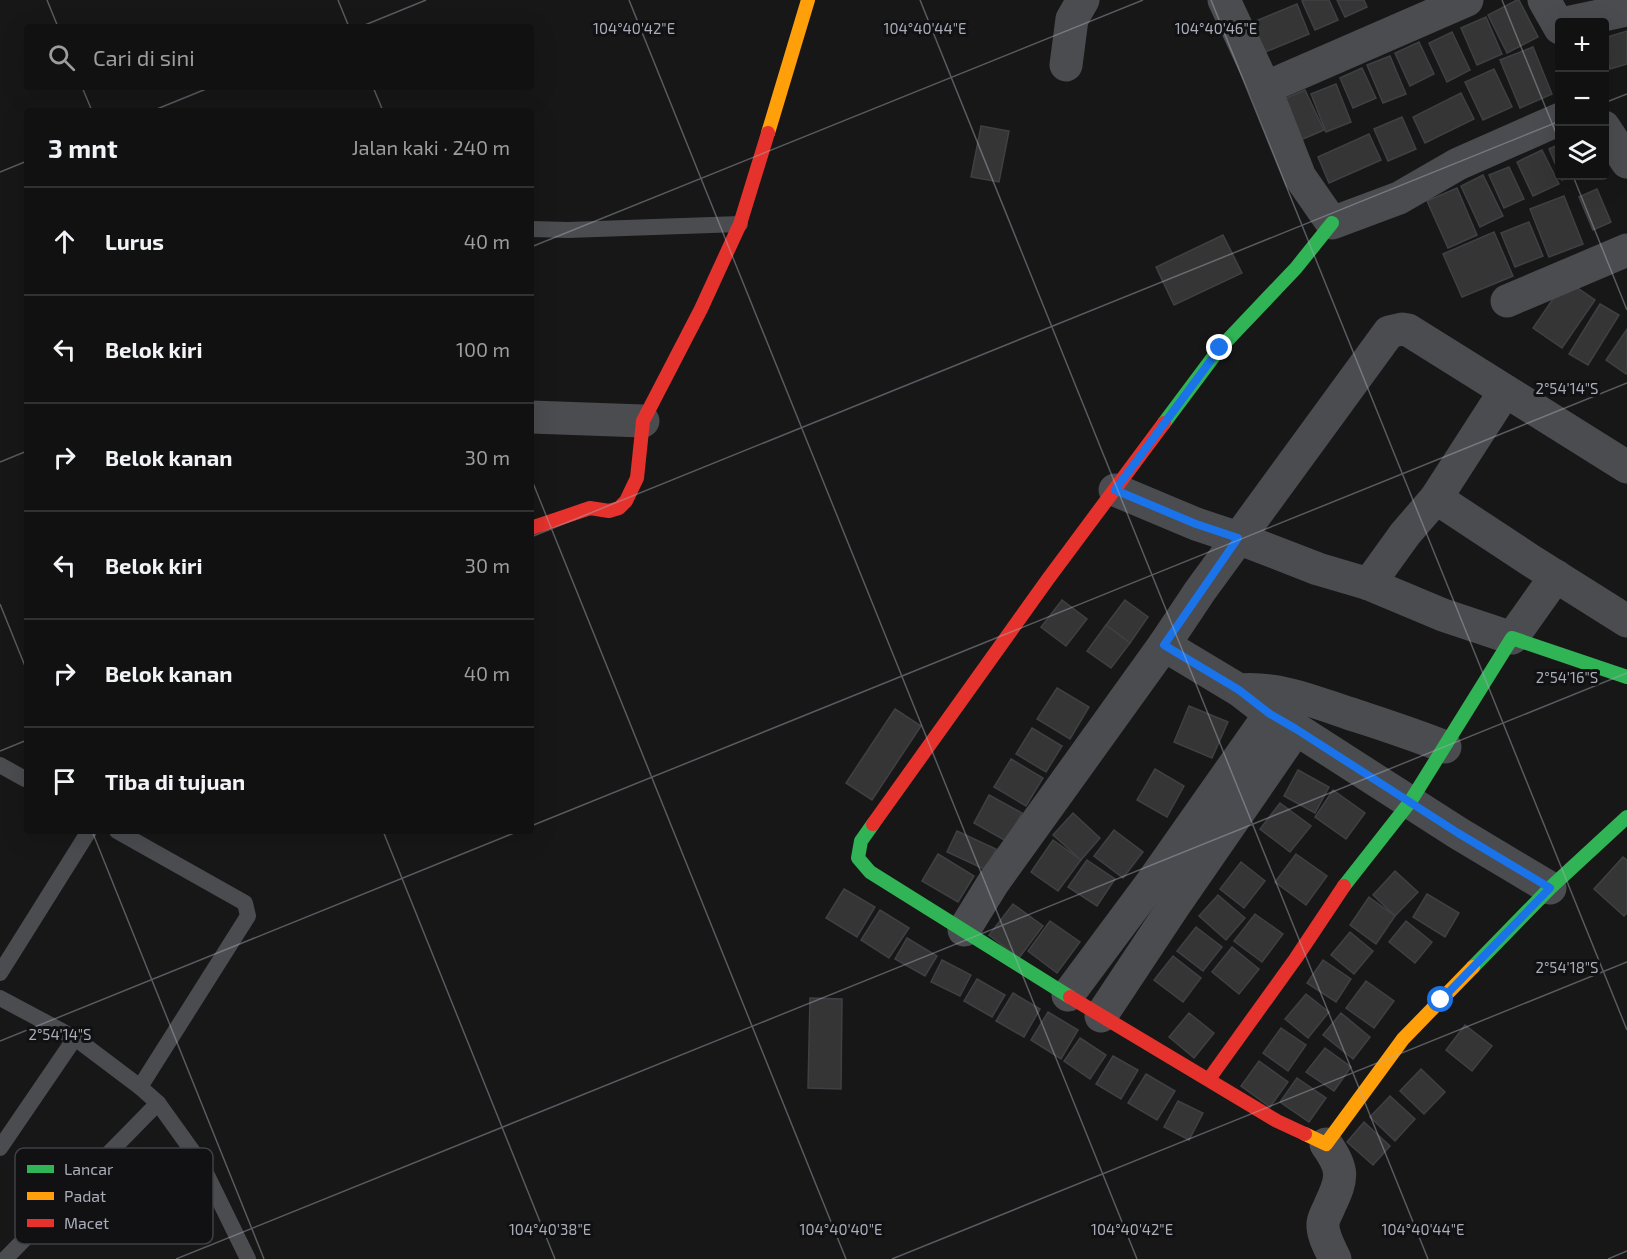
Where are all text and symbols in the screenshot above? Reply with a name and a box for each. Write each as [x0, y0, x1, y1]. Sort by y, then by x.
map controls [1555, 18, 1609, 180]
button: + [1555, 18, 1609, 72]
text: 104°40'42"E [593, 19, 675, 37]
text: 104°40'44"E [884, 19, 966, 37]
text: 104°40'46"E [1175, 19, 1257, 37]
search box [24, 24, 534, 90]
icon: search [45, 41, 78, 74]
text: Cari di sini [93, 44, 195, 70]
button: − [1555, 72, 1609, 126]
button: layers [1555, 126, 1609, 180]
text: 3 mnt [48, 132, 118, 163]
text: Jalan kaki · 240 m [352, 135, 510, 159]
icon: ahead [48, 225, 81, 258]
text: Lurus [105, 228, 164, 254]
text: 40 m [464, 229, 510, 253]
icon: left [48, 333, 81, 366]
route end [1206, 334, 1232, 360]
text: Belok kiri [105, 336, 202, 362]
text: 100 m [456, 337, 510, 361]
text: 2°54'14"S [1535, 379, 1599, 397]
icon: right [48, 441, 81, 474]
text: Belok kanan [105, 444, 232, 470]
text: 30 m [465, 445, 510, 469]
icon: left [48, 549, 81, 582]
text: Belok kiri [105, 552, 202, 578]
text: 30 m [465, 553, 510, 577]
icon: right [48, 657, 81, 690]
text: Belok kanan [105, 660, 232, 686]
text: 40 m [464, 661, 510, 685]
text: 2°54'16"S [1536, 668, 1598, 686]
icon: arrive [48, 765, 81, 798]
text: Tiba di tujuan [105, 768, 245, 794]
text: 2°54'18"S [1535, 958, 1599, 976]
route start [1427, 986, 1453, 1012]
text: 2°54'14"S [28, 1025, 92, 1043]
legend [15, 1148, 213, 1244]
text: Lancar [64, 1159, 114, 1178]
text: Padat [64, 1186, 106, 1205]
text: Macet [64, 1213, 109, 1232]
text: 104°40'38"E [509, 1220, 591, 1238]
text: 104°40'40"E [800, 1220, 882, 1238]
text: 104°40'42"E [1091, 1220, 1173, 1238]
text: 104°40'44"E [1382, 1220, 1464, 1238]

